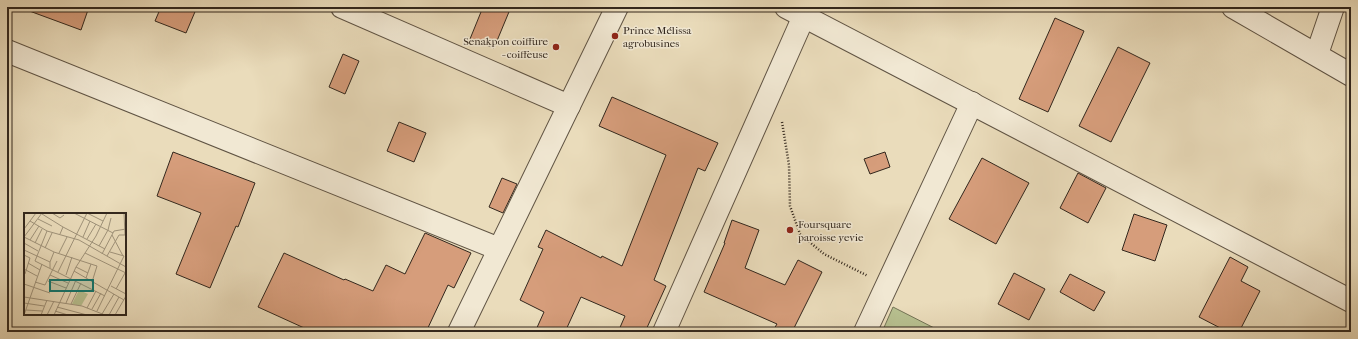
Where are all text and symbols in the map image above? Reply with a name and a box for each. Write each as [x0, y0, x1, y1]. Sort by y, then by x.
place label: Prince Mélissa agrobusines [623, 24, 692, 50]
marker: Prince Mélissa agrobusines [610, 31, 620, 41]
place label: Senakpon coiffure - coiffeuse [463, 35, 549, 61]
marker: Senakpon coiffure - coiffeuse [551, 42, 561, 52]
inset map [24, 213, 126, 315]
place label: Foursquare paroisse yevie [797, 218, 864, 244]
marker: Foursquare paroisse yevie [785, 225, 795, 235]

